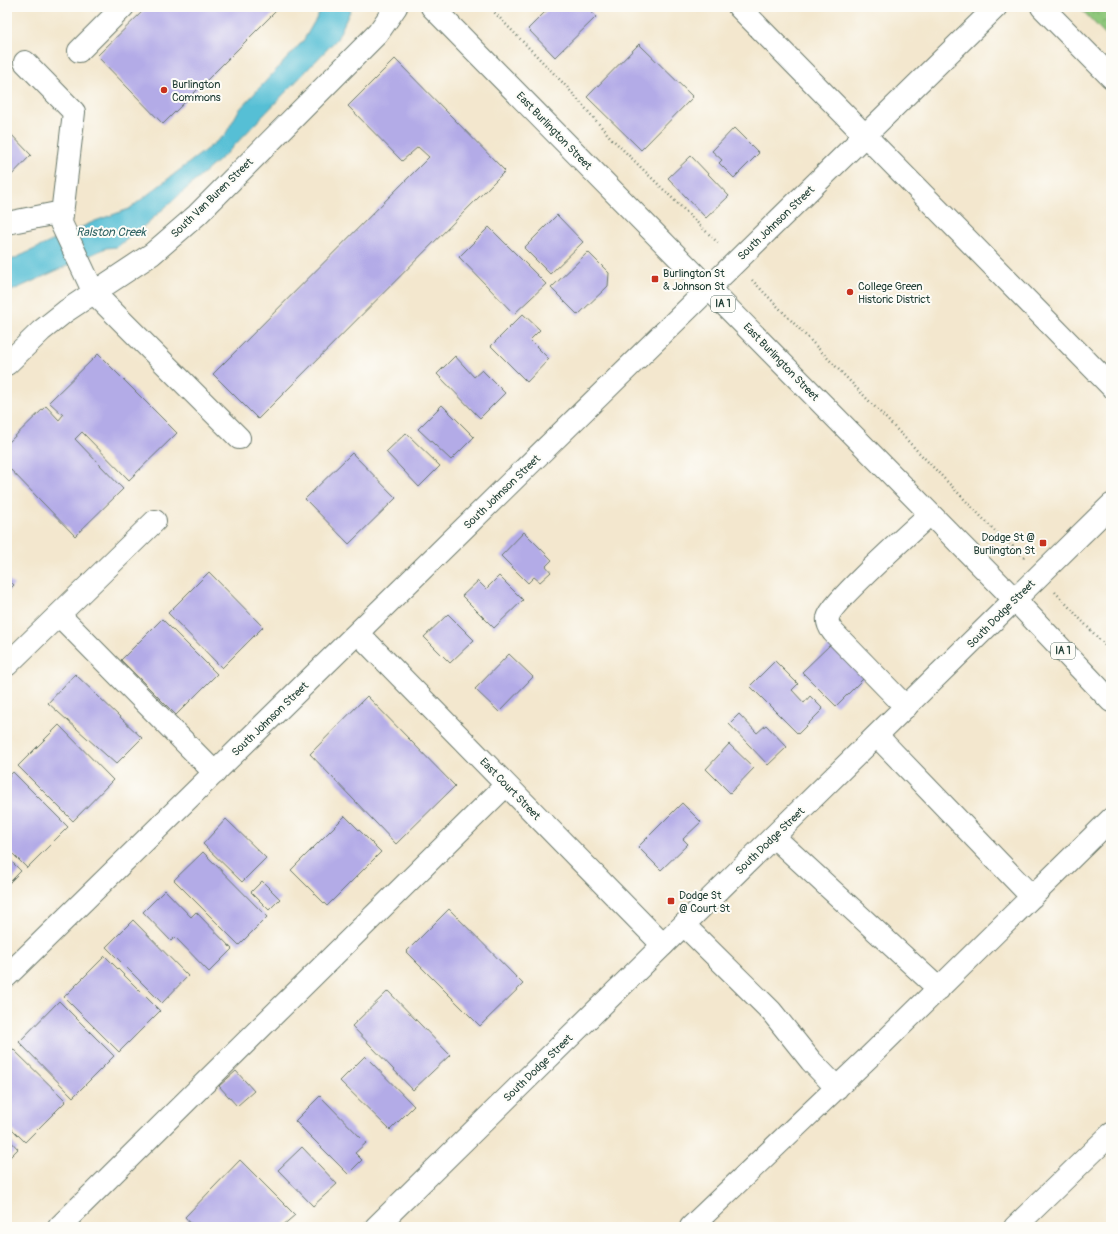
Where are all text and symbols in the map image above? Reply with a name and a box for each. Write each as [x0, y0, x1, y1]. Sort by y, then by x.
place label: Burlington Commons [172, 78, 221, 104]
marker: Burlington Commons [159, 85, 169, 95]
street label: East Burlington Street [513, 89, 595, 173]
street label: South Van Buren Street [168, 155, 256, 241]
street label: South Johnson Street [735, 183, 817, 263]
water label: Ralston Creek [76, 225, 147, 240]
place label: Burlington St & Johnson St [663, 267, 725, 293]
marker: Burlington St & Johnson St [650, 274, 660, 284]
place label: College Green Historic District [858, 280, 931, 306]
marker: College Green Historic District [845, 287, 855, 297]
road number: IA 1 [711, 296, 735, 312]
street label: East Burlington Street [740, 320, 822, 404]
street label: South Johnson Street [461, 452, 543, 532]
place label: Dodge St @ Burlington St [973, 531, 1036, 557]
marker: Dodge St @ Burlington St [1038, 538, 1048, 548]
street label: South Dodge Street [964, 577, 1038, 651]
road number: IA 1 [1051, 643, 1075, 659]
street label: South Johnson Street [229, 679, 311, 759]
street label: East Court Street [477, 755, 543, 823]
street label: South Dodge Street [733, 804, 808, 877]
place label: Dodge St @ Court St [679, 889, 731, 915]
marker: Dodge St @ Court St [666, 896, 676, 906]
street label: South Dodge Street [501, 1031, 576, 1104]

